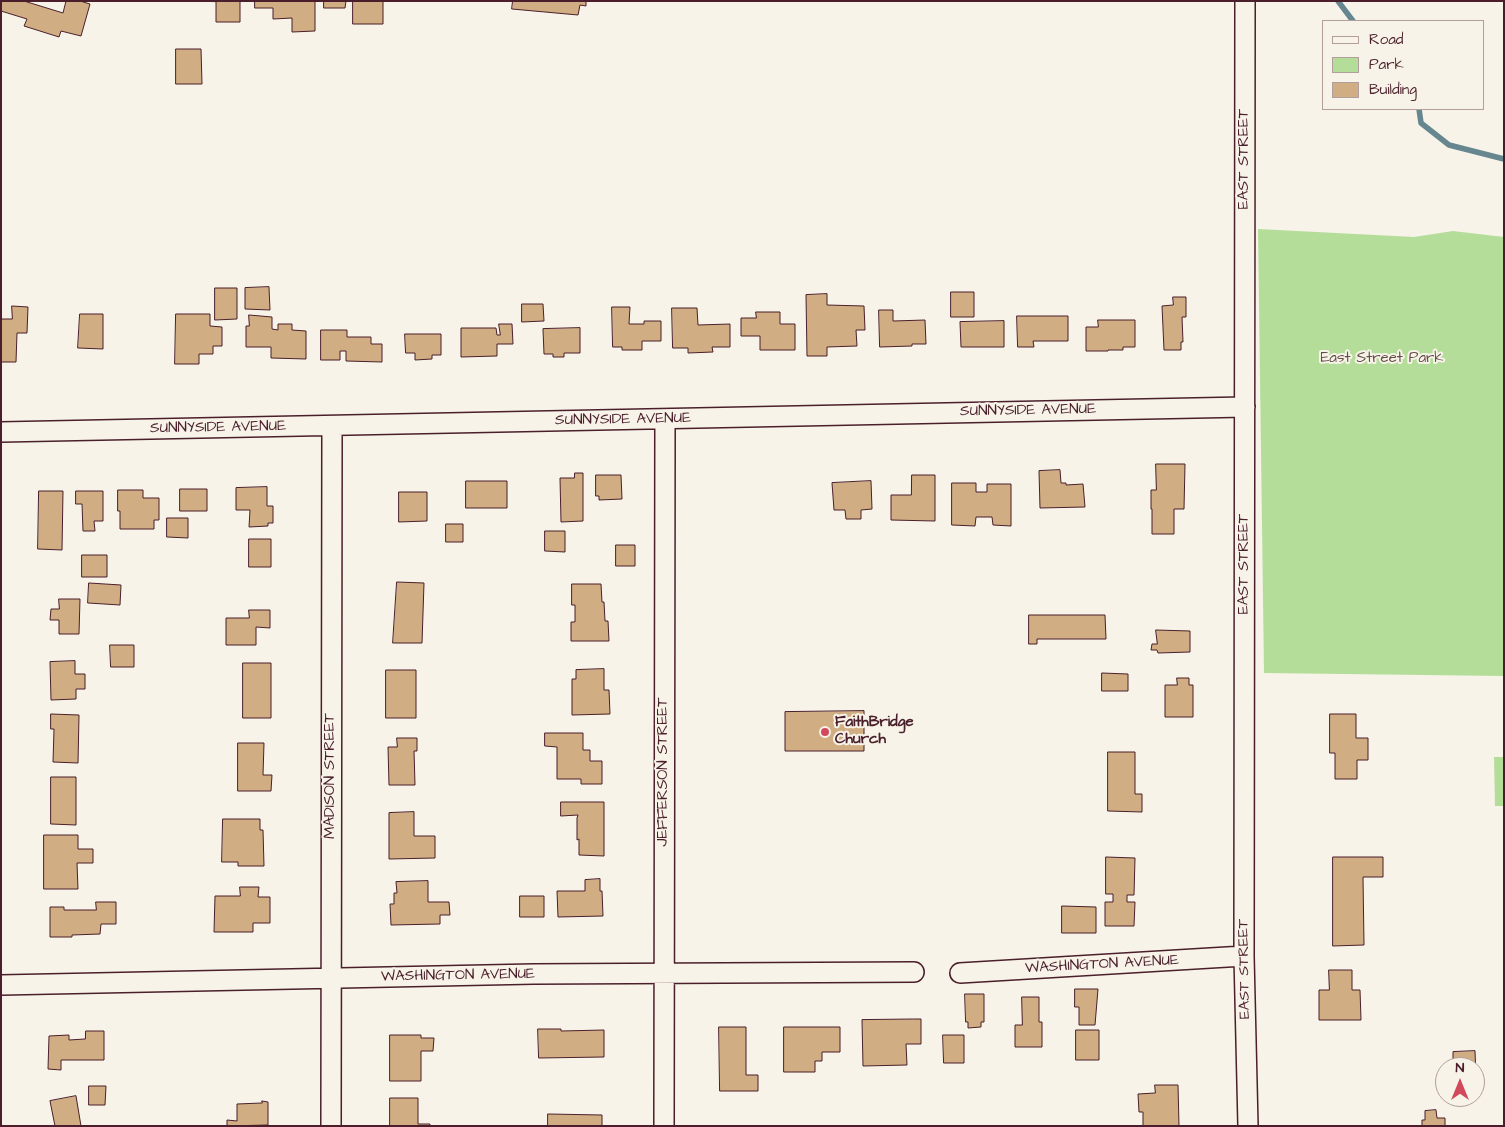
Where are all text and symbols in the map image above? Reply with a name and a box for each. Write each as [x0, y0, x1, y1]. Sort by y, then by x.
legend [1322, 20, 1485, 110]
text: Road [1369, 29, 1403, 50]
text: Park [1369, 54, 1404, 75]
text: Building [1369, 79, 1417, 100]
street label: EAST STREET [1236, 109, 1254, 209]
park label: East Street Park [1320, 350, 1444, 368]
street label: SUNNYSIDE AVENUE [960, 401, 1096, 421]
street label: SUNNYSIDE AVENUE [555, 410, 691, 430]
street label: SUNNYSIDE AVENUE [150, 418, 286, 438]
street label: EAST STREET [1236, 514, 1254, 614]
street label: JEFFERSON STREET [655, 697, 673, 847]
street label: MADISON STREET [322, 713, 340, 839]
place label: FaithBridge Church [835, 714, 914, 749]
marker: FaithBridge Church [819, 726, 831, 738]
street label: EAST STREET [1235, 919, 1255, 1019]
street label: WASHINGTON AVENUE [1025, 952, 1179, 978]
street label: WASHINGTON AVENUE [381, 966, 535, 986]
north arrow [1435, 1057, 1485, 1107]
text: N [1456, 1058, 1464, 1078]

